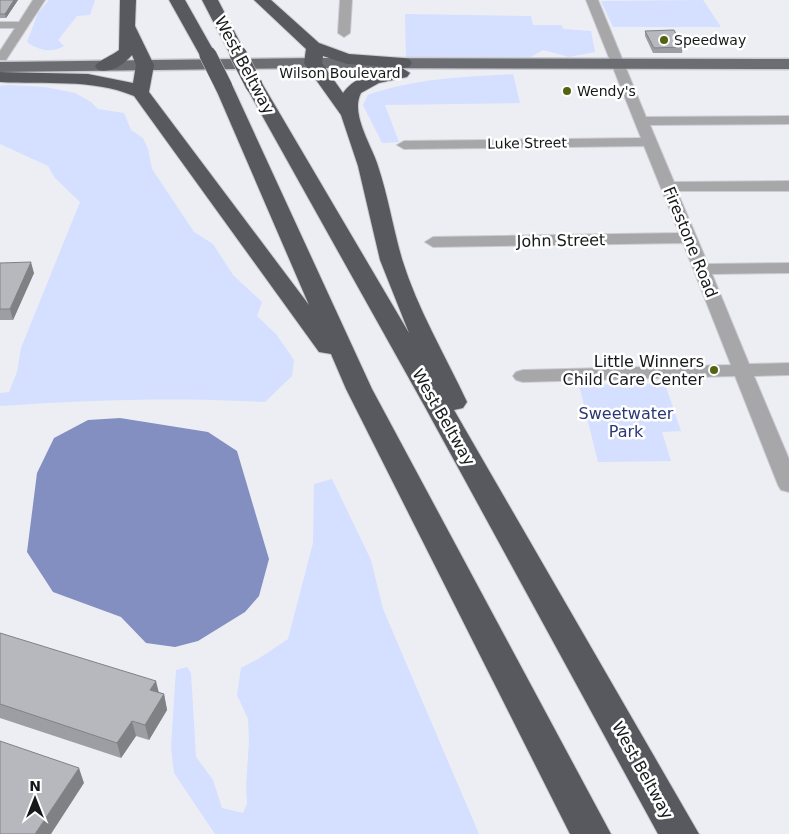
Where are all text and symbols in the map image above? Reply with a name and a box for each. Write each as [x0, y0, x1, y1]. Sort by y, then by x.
street label: West Beltway [211, 13, 278, 118]
place label: Speedway [674, 32, 746, 48]
marker: Speedway [658, 34, 670, 46]
street label: Wilson Boulevard [279, 65, 401, 81]
place label: Wendy's [577, 83, 636, 99]
marker: Wendy's [561, 85, 573, 97]
street label: Luke Street [487, 134, 567, 152]
street label: Firestone Road [660, 184, 721, 301]
street label: John Street [516, 230, 605, 251]
place label: Little Winners Child Care Center [563, 352, 704, 389]
marker: Little Winners Child Care Center [708, 364, 720, 376]
street label: West Beltway [408, 366, 479, 469]
park label: Sweetwater Park [579, 404, 674, 441]
street label: West Beltway [608, 718, 677, 822]
north arrow [10, 774, 60, 824]
text: N [29, 778, 41, 794]

